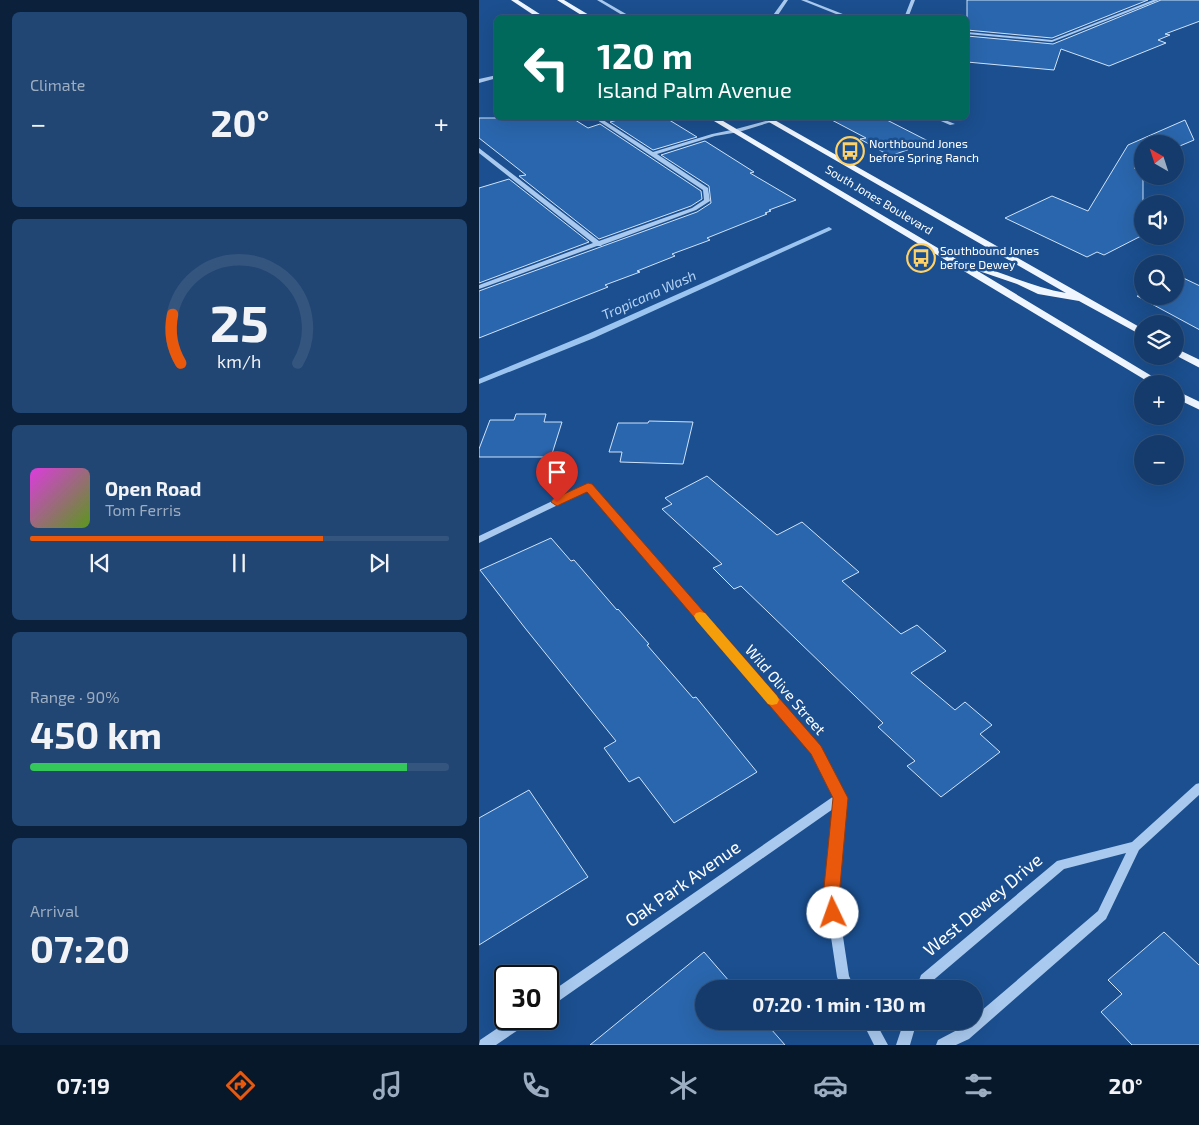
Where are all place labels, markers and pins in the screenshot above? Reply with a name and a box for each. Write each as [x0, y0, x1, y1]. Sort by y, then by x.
bus stop icon: Northbound Jones before Spring Ranch [835, 136, 865, 166]
place label: Northbound Jones before Spring Ranch [869, 136, 979, 164]
bus stop icon: Southbound Jones before Dewey [906, 243, 936, 273]
place label: Southbound Jones before Dewey [940, 243, 1039, 271]
pin [536, 451, 578, 502]

